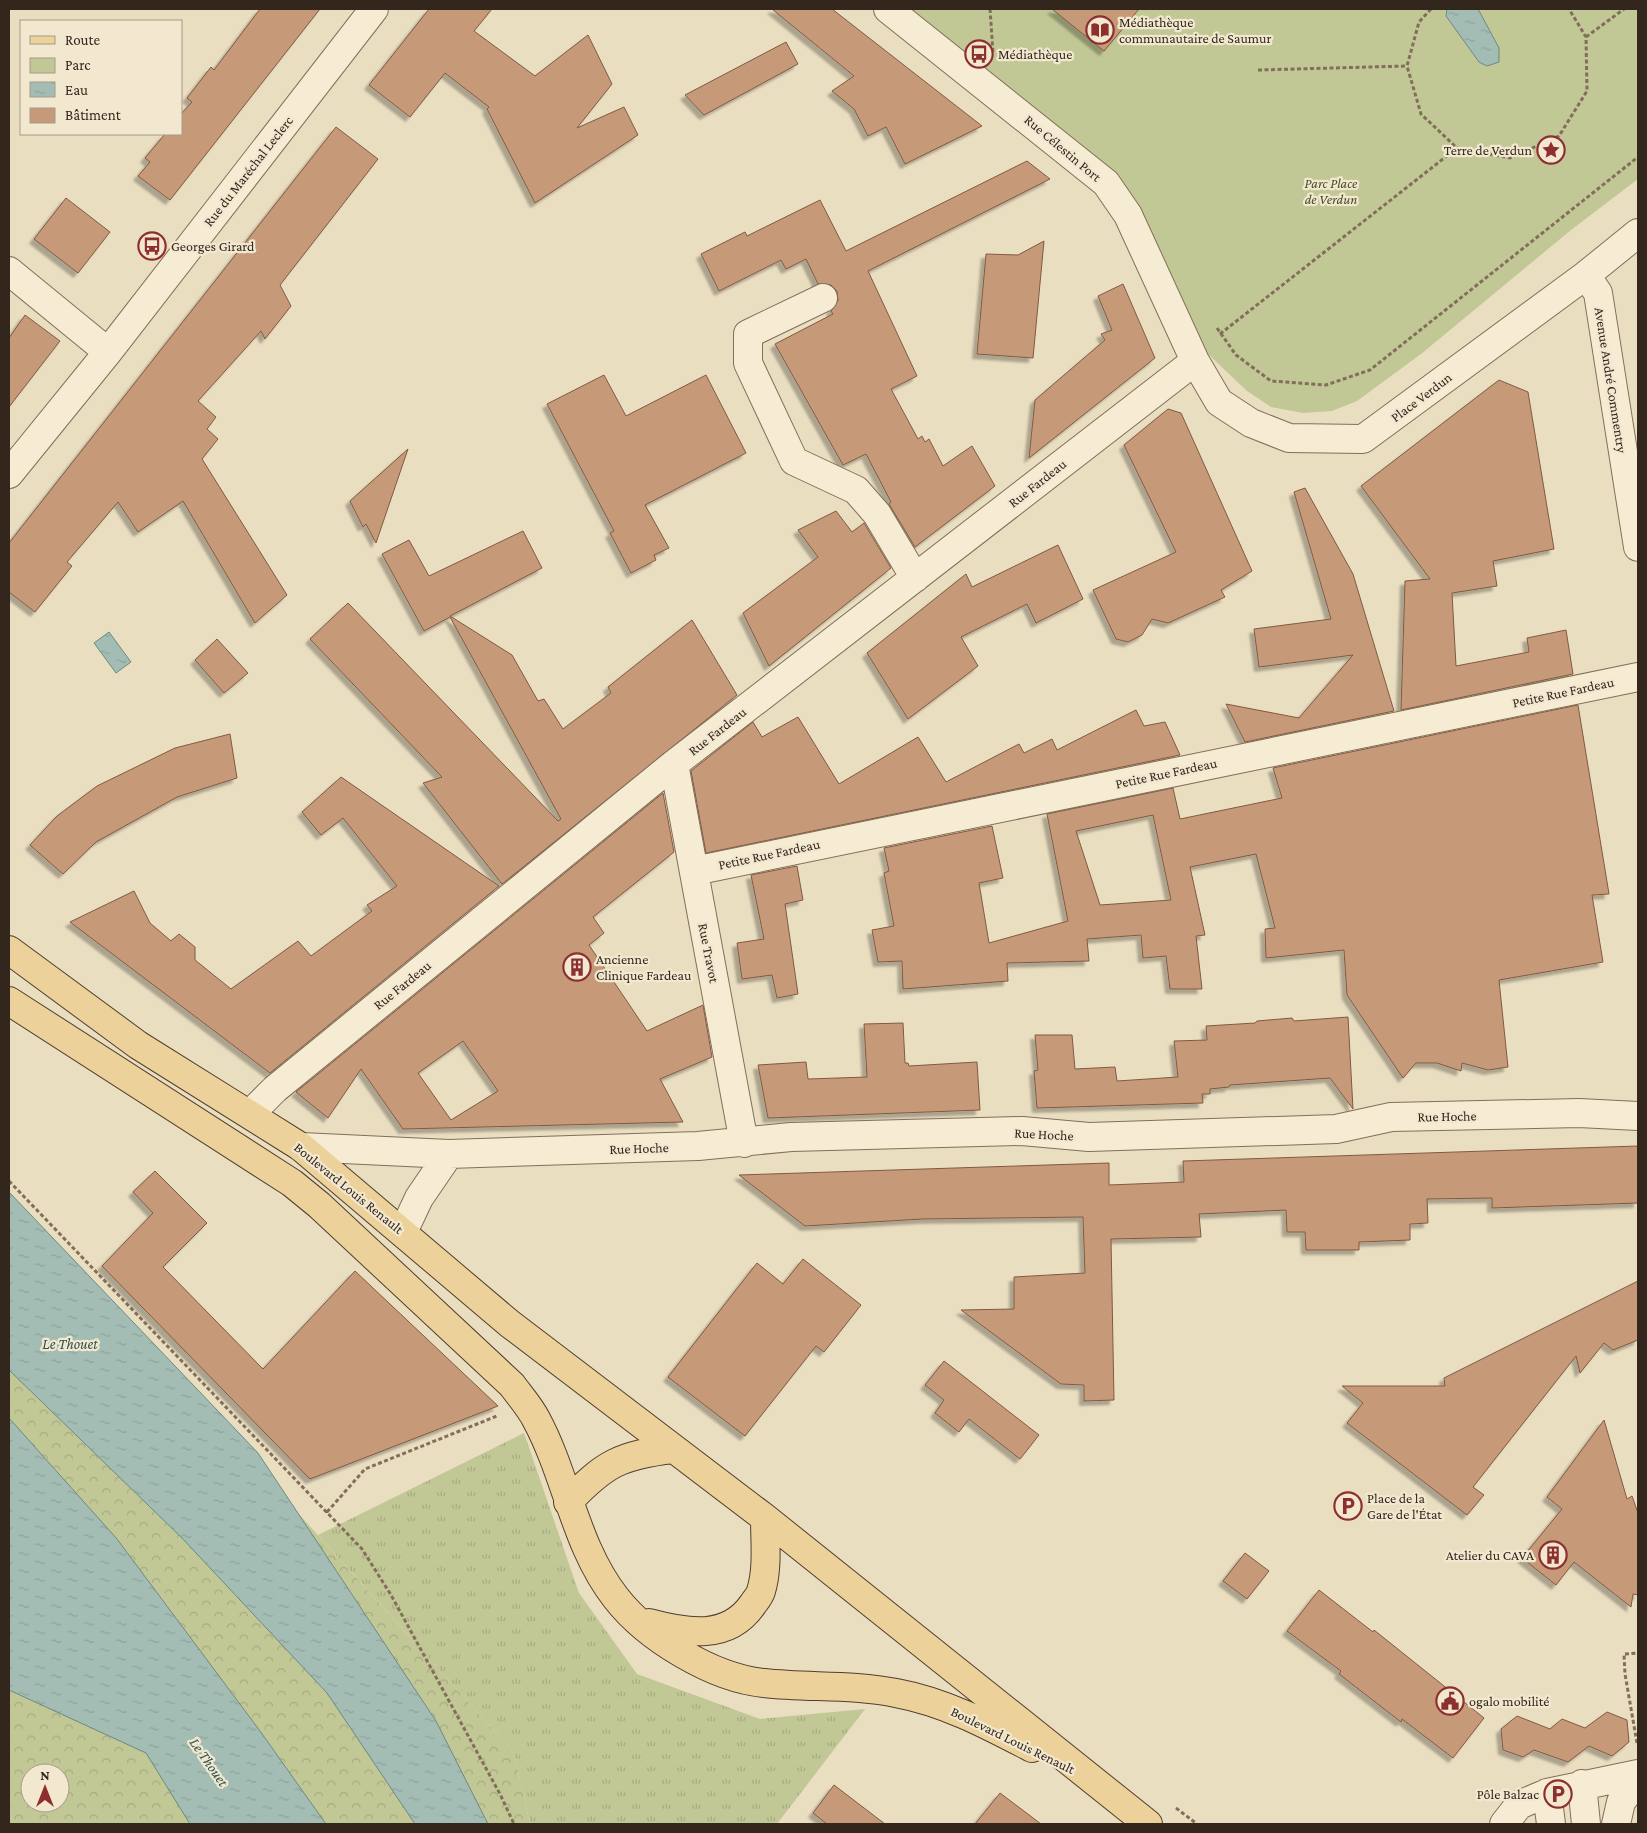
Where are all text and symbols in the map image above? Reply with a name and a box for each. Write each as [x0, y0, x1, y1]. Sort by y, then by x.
place label: Médiathèque communautaire de Saumur [1119, 14, 1271, 46]
library icon: Médiathèque communautaire de Saumur [1085, 15, 1115, 45]
legend [20, 20, 182, 135]
text: Route [65, 32, 100, 48]
bus stop icon: Médiathèque [964, 39, 994, 69]
place label: Médiathèque [998, 46, 1072, 62]
text: Parc [65, 57, 91, 73]
text: Eau [65, 82, 88, 98]
text: Bâtiment [65, 107, 122, 123]
street label: Rue Célestin Port [1021, 111, 1105, 185]
street label: Rue du Maréchal Leclerc [200, 113, 296, 229]
place icon: Terre de Verdun [1536, 135, 1566, 165]
place label: Terre de Verdun [1444, 142, 1532, 158]
park label: Parc Place de Verdun [1305, 175, 1358, 207]
bus stop icon: Georges Girard [137, 231, 167, 261]
place label: Georges Girard [171, 238, 255, 254]
street label: Avenue André Commentry [1592, 306, 1631, 455]
street label: Place Verdun [1387, 369, 1455, 425]
street label: Rue Fardeau [1005, 455, 1070, 511]
street label: Petite Rue Fardeau [1511, 673, 1616, 711]
street label: Rue Fardeau [685, 703, 750, 759]
street label: Petite Rue Fardeau [1114, 754, 1219, 792]
street label: Petite Rue Fardeau [717, 835, 822, 873]
street label: Rue Travot [695, 922, 723, 985]
place label: Ancienne Clinique Fardeau [596, 951, 692, 983]
building icon: Ancienne Clinique Fardeau [562, 952, 592, 982]
street label: Rue Fardeau [370, 957, 434, 1013]
street label: Rue Hoche [1417, 1107, 1477, 1125]
street label: Rue Hoche [1014, 1124, 1074, 1144]
street label: Boulevard Louis Renault [291, 1139, 407, 1237]
street label: Rue Hoche [609, 1139, 669, 1157]
water label: Le Thouet [42, 1336, 98, 1352]
place label: Place de la Gare de l'État [1367, 1490, 1442, 1522]
parking icon: Place de la Gare de l'État [1333, 1491, 1363, 1521]
building icon: Atelier du CAVA [1538, 1540, 1568, 1570]
place label: Atelier du CAVA [1446, 1547, 1534, 1563]
public building icon: ogalo mobilité [1435, 1686, 1465, 1716]
place label: ogalo mobilité [1469, 1693, 1549, 1709]
street label: Boulevard Louis Renault [948, 1703, 1078, 1777]
water label: Le Thouet [187, 1735, 232, 1790]
north arrow [20, 1763, 70, 1813]
text: N [40, 1767, 50, 1783]
parking icon: Pôle Balzac [1543, 1779, 1573, 1809]
place label: Pôle Balzac [1477, 1786, 1539, 1802]

